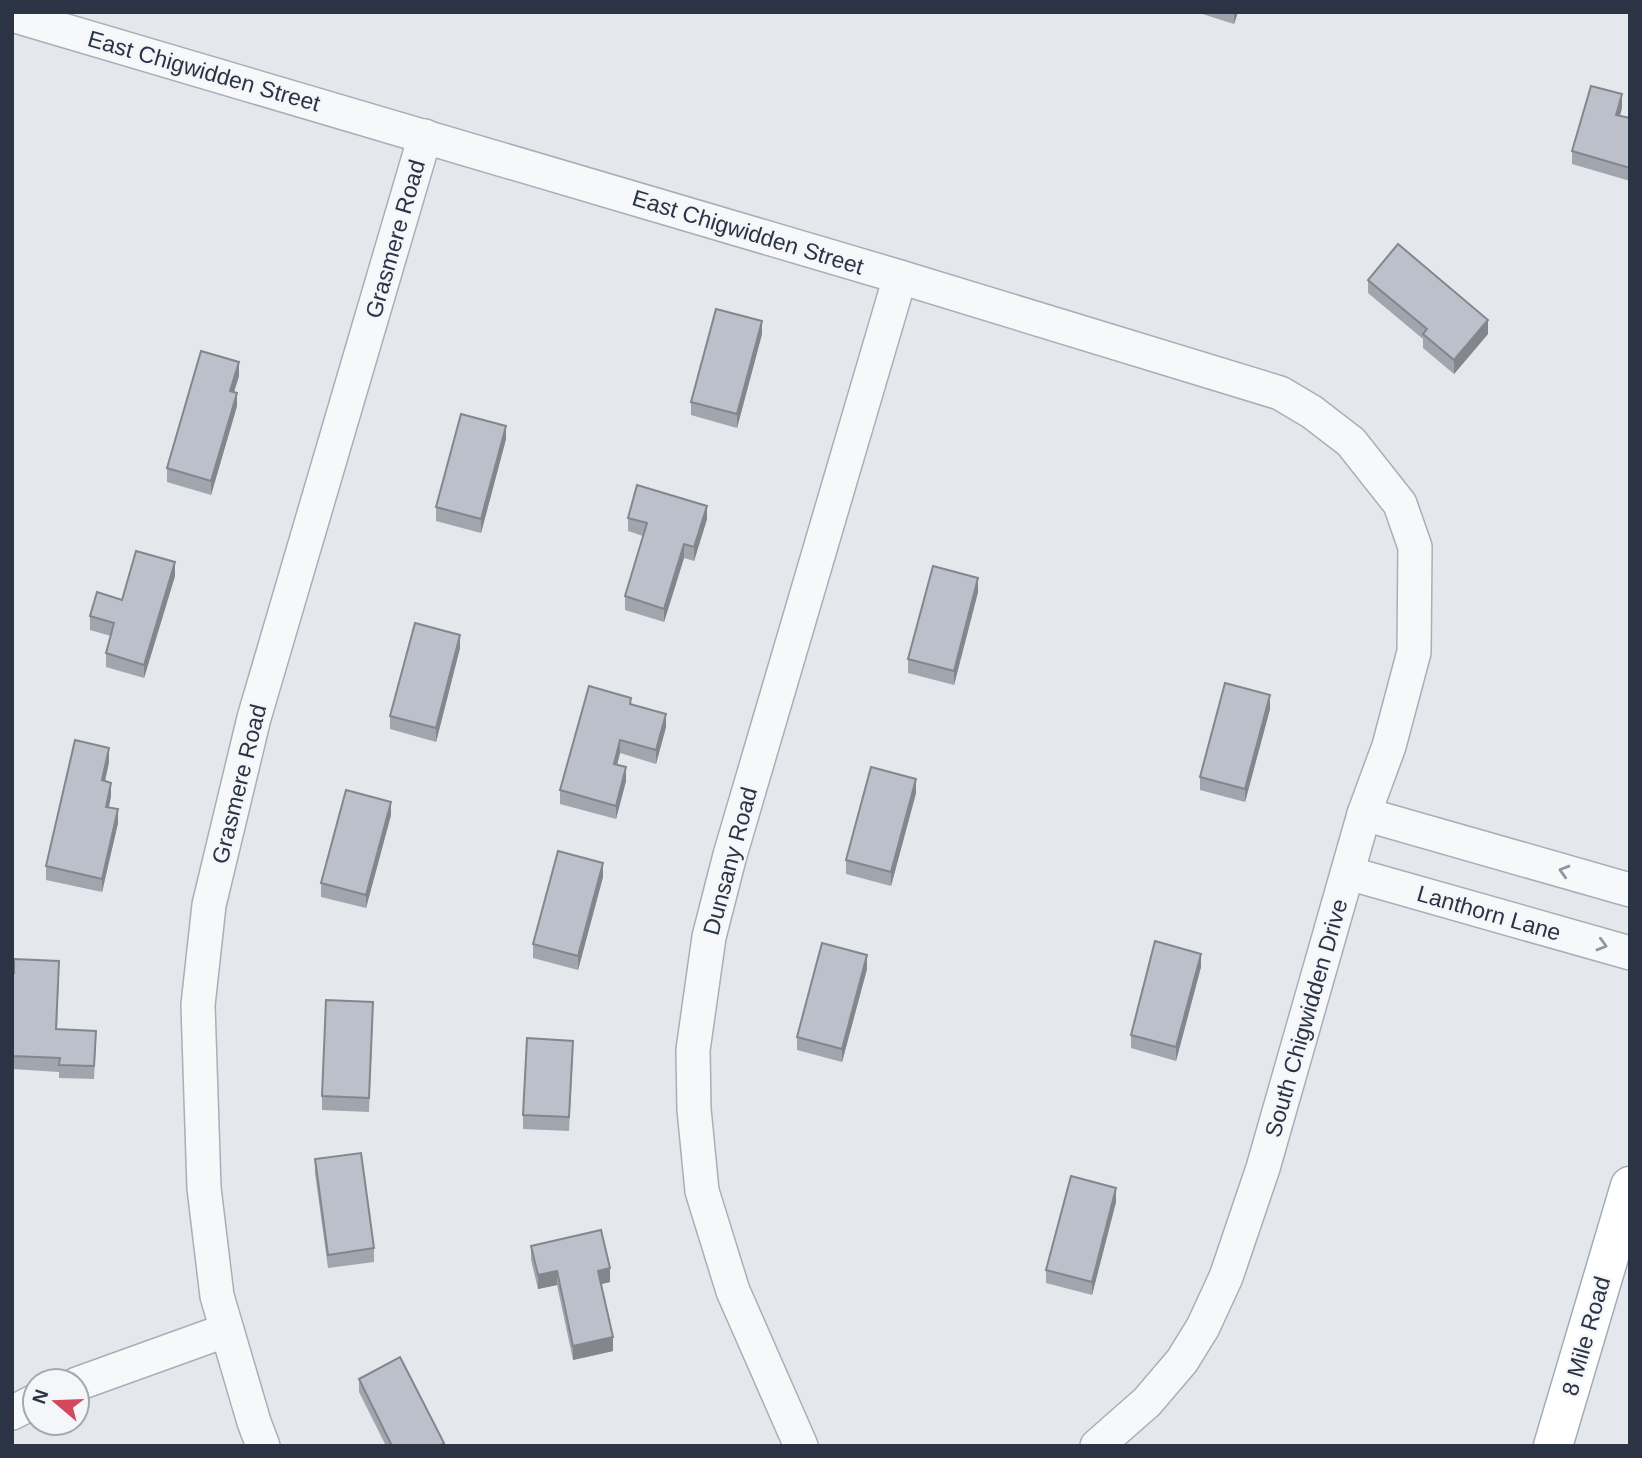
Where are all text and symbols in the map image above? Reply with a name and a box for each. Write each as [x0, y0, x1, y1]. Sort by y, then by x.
street label: East Chigwidden Street [85, 25, 324, 117]
street label: Grasmere Road [360, 157, 430, 321]
street label: East Chigwidden Street [629, 184, 867, 280]
street label: Grasmere Road [207, 701, 271, 867]
street label: Dunsany Road [698, 784, 762, 938]
one-way arrow [1558, 865, 1570, 880]
street label: Lanthorn Lane [1414, 880, 1564, 946]
street label: South Chigwidden Drive [1259, 896, 1353, 1140]
one-way arrow [1596, 936, 1608, 951]
street label: 8 Mile Road [1557, 1273, 1615, 1399]
north arrow [21, 1367, 91, 1437]
text: N [28, 1387, 53, 1407]

